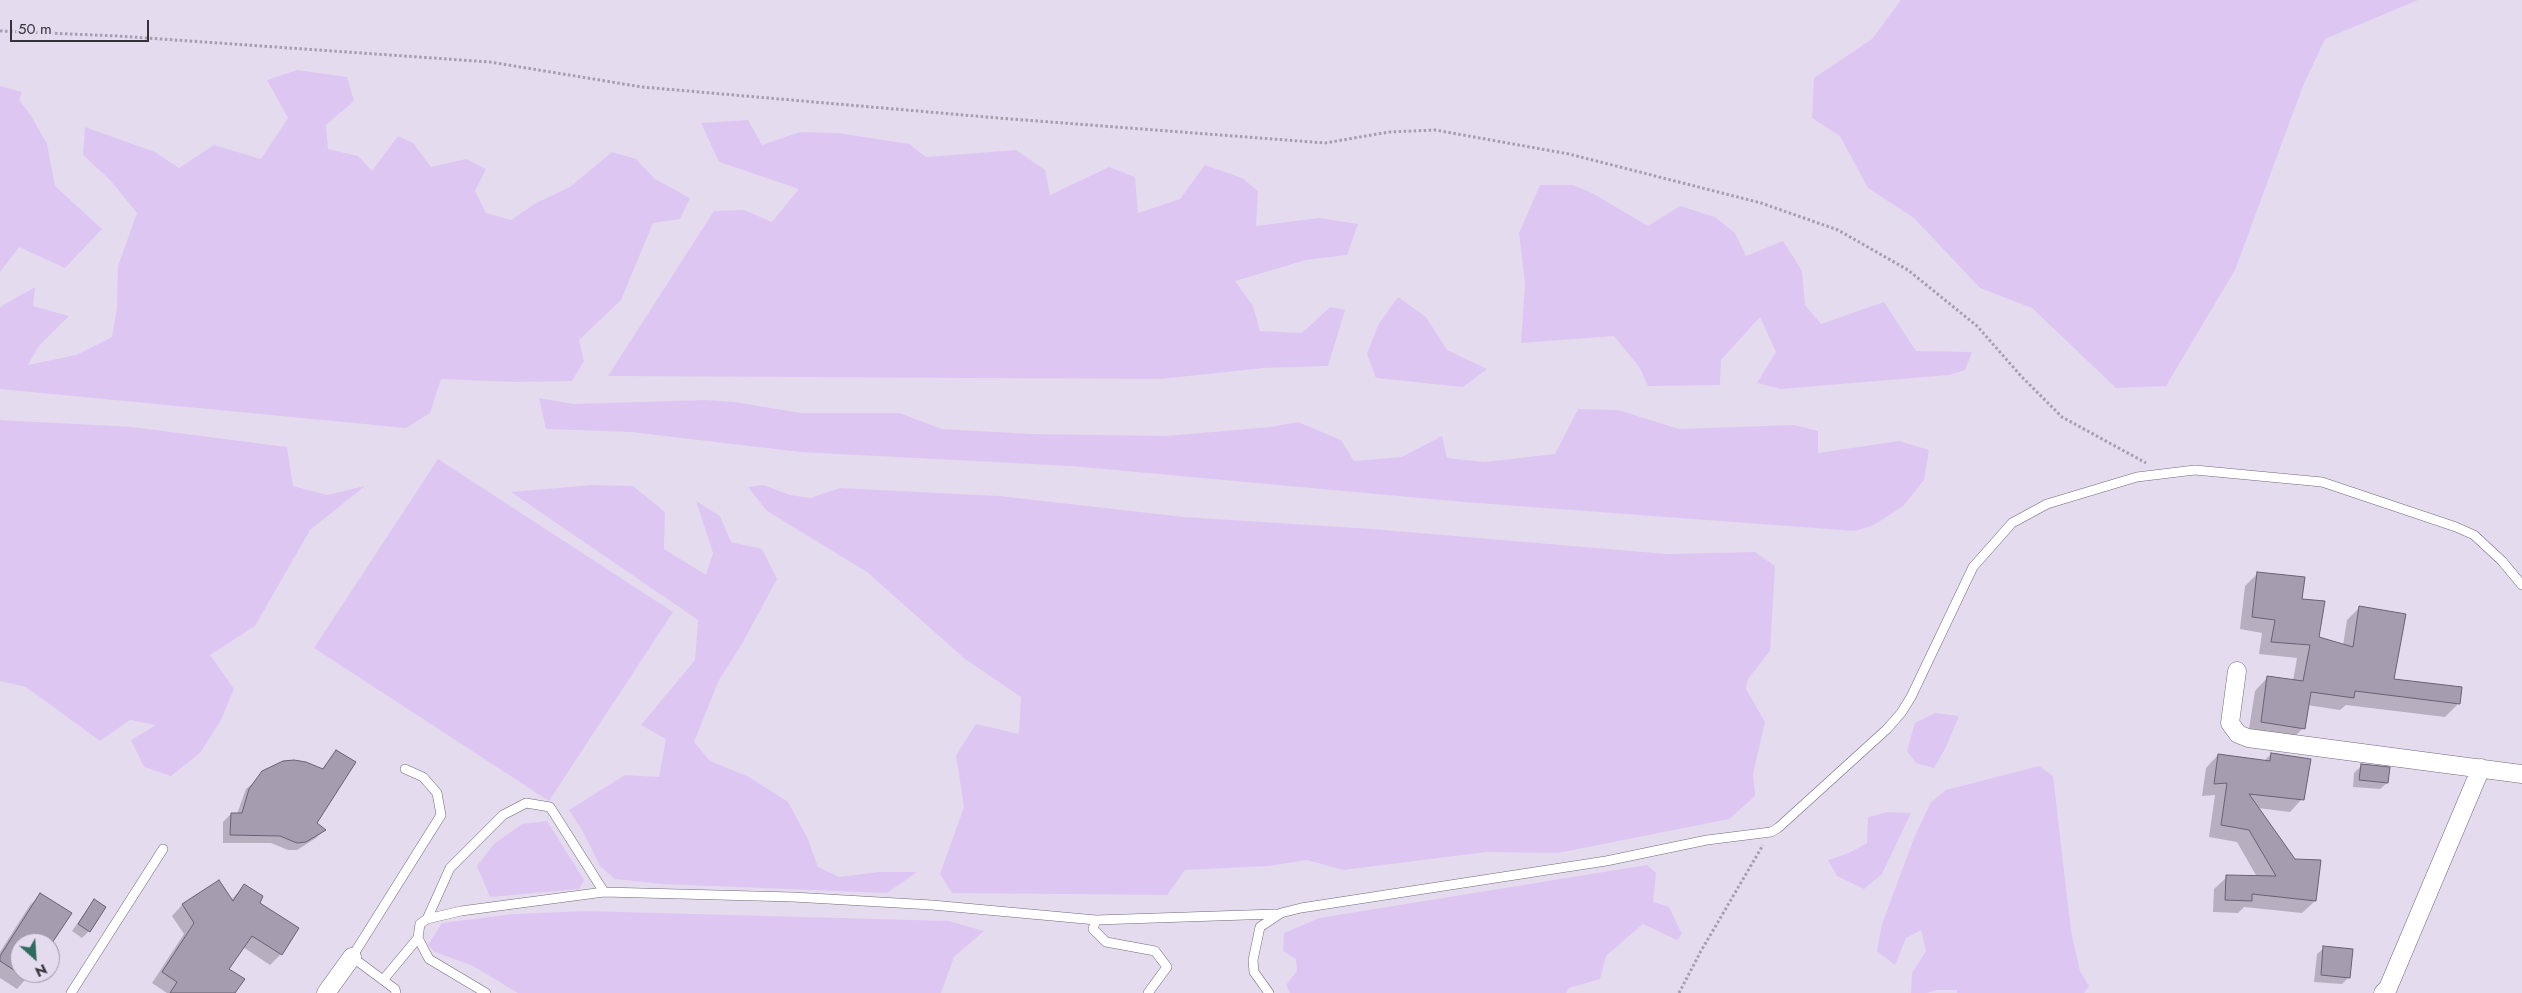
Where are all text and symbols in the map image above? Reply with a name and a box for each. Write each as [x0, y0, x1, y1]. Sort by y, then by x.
scale bar [12, 10, 151, 42]
text: 50 m [18, 18, 52, 40]
north arrow [10, 933, 60, 983]
text: N [32, 959, 51, 982]

